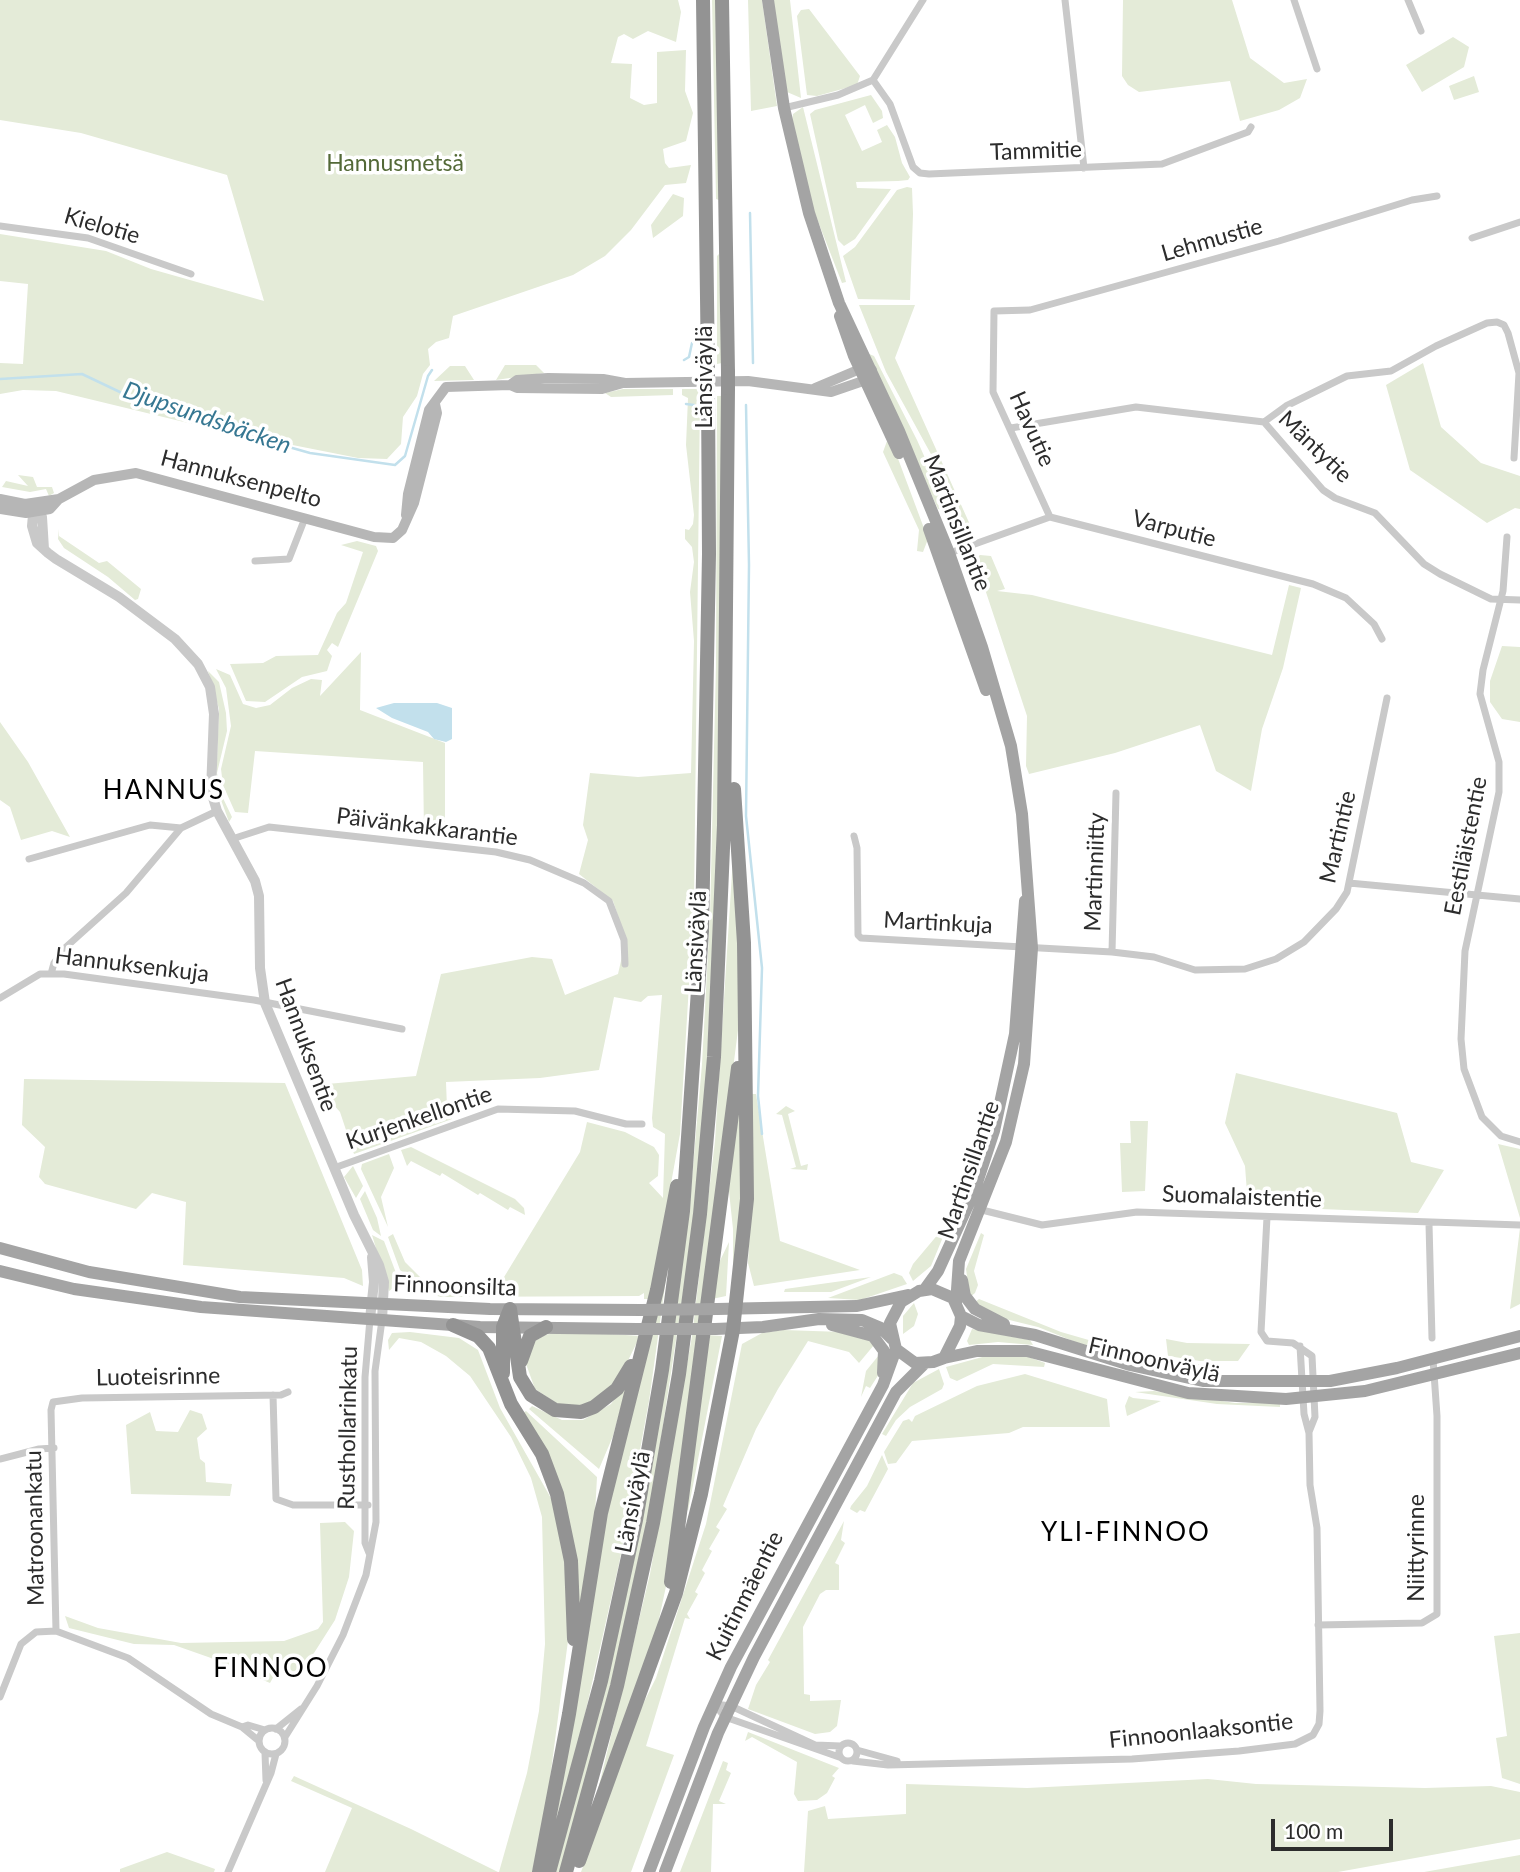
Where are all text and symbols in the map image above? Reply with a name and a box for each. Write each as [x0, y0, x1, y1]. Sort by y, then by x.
street label: Tammitie [990, 136, 1082, 166]
park label: Hannusmetsä [326, 150, 464, 178]
street label: Kielotie [61, 202, 143, 250]
street label: Lehmustie [1158, 212, 1266, 268]
street label: Länsiväylä [691, 325, 719, 429]
water label: Djupsundsbäcken [119, 376, 295, 460]
street label: Havutie [1003, 387, 1061, 471]
street label: Mäntytie [1272, 405, 1358, 489]
street label: Hannuksenpelto [158, 444, 324, 514]
street label: Martinsillantie [917, 451, 997, 595]
street label: Varputie [1129, 505, 1219, 553]
street label: Eestiläistentie [1439, 774, 1493, 918]
district label: HANNUS [104, 775, 224, 807]
street label: Martintie [1314, 788, 1362, 886]
street label: Päivänkakkarantie [335, 802, 519, 852]
street label: Martinniitty [1079, 812, 1111, 932]
street label: Länsiväylä [680, 890, 712, 994]
street label: Martinkuja [883, 906, 993, 940]
street label: Hannuksenkuja [53, 942, 211, 988]
street label: Hannuksentie [269, 975, 343, 1115]
street label: Kurjenkellontie [342, 1080, 496, 1156]
street label: Martinsillantie [932, 1097, 1006, 1243]
street label: Suomalaistentie [1162, 1180, 1322, 1214]
street label: Finnoonsilta [393, 1270, 517, 1302]
street label: Finnoonväylä [1085, 1331, 1223, 1389]
street label: Rusthollarinkatu [333, 1346, 363, 1510]
street label: Luoteisrinne [96, 1362, 220, 1392]
street label: Länsiväylä [610, 1449, 656, 1555]
street label: Matroonankatu [20, 1450, 50, 1606]
street label: Niittyrinne [1403, 1494, 1431, 1602]
district label: YLI-FINNOO [1042, 1517, 1210, 1549]
street label: Kuitinmäentie [701, 1527, 789, 1665]
district label: FINNOO [214, 1653, 328, 1685]
street label: Finnoonlaaksontie [1108, 1708, 1294, 1754]
scale bar [1275, 1806, 1398, 1850]
text: 100 m [1284, 1818, 1343, 1843]

